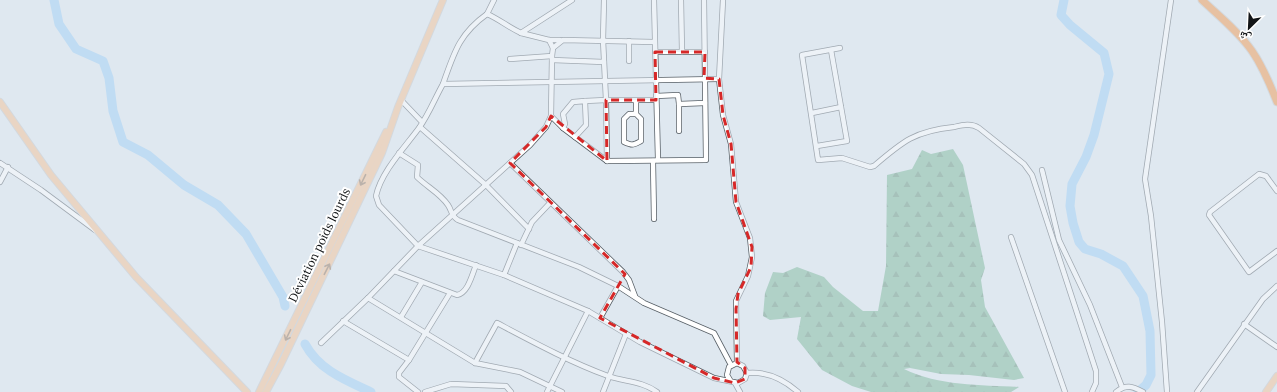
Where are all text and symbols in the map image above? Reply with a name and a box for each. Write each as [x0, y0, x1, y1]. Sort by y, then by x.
north arrow [1229, 8, 1269, 48]
text: ش [1236, 27, 1254, 46]
one-way arrow [359, 174, 366, 186]
street label: Déviation poids lourds [285, 185, 353, 305]
one-way arrow [323, 264, 331, 276]
one-way arrow [284, 328, 291, 340]

